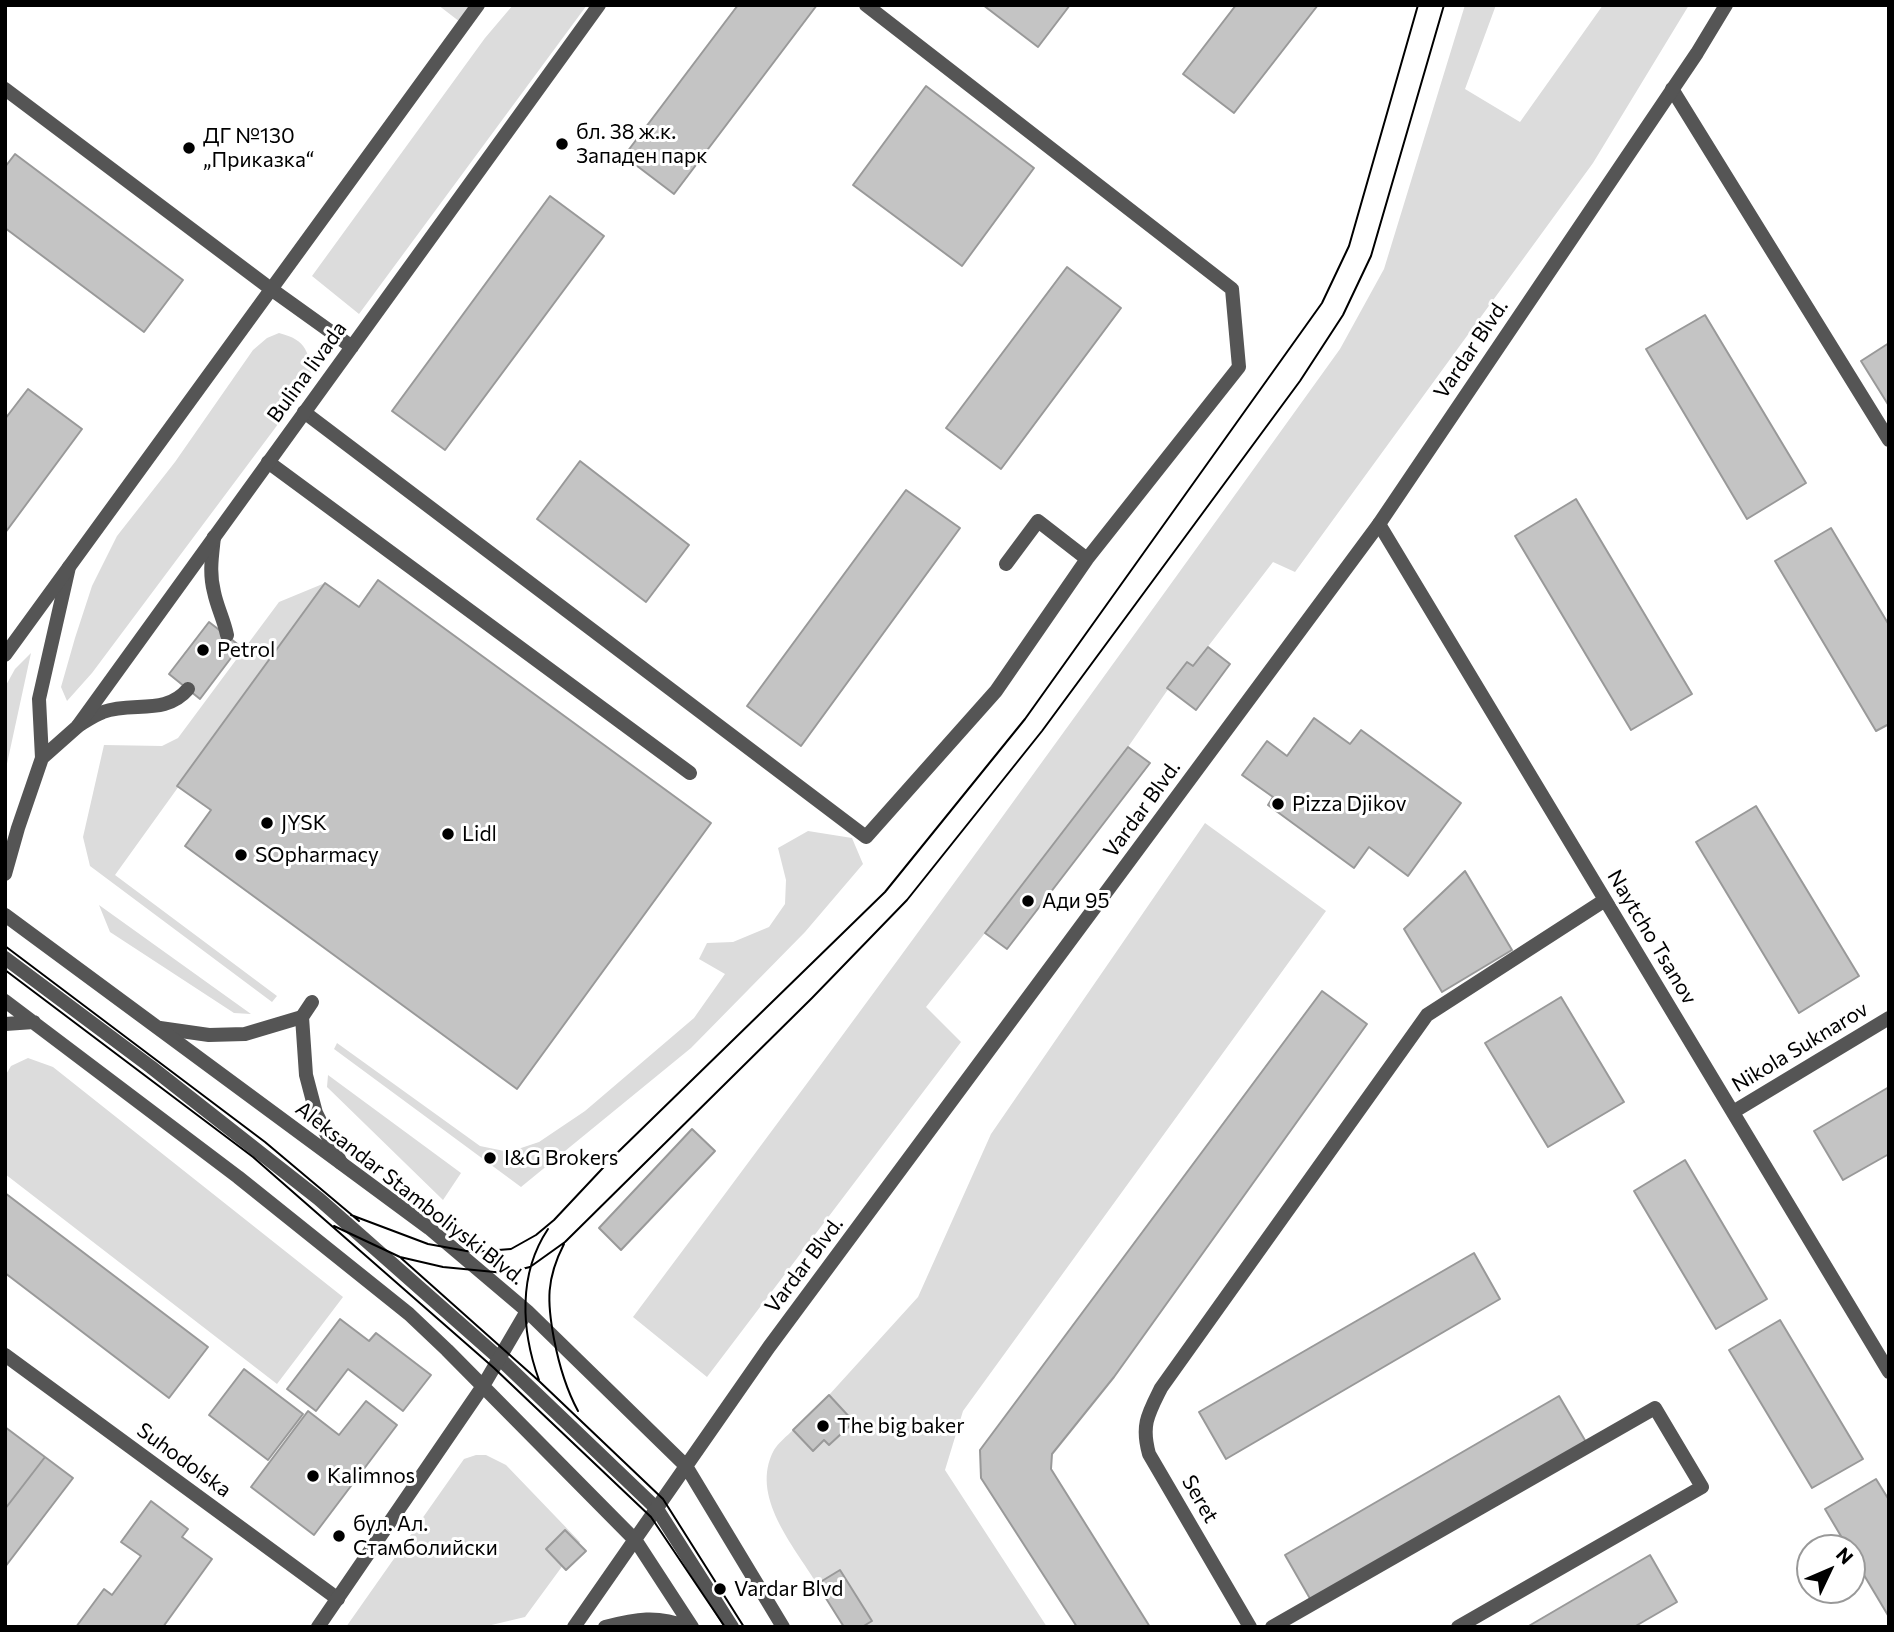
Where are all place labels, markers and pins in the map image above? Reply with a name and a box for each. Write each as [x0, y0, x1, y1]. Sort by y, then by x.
place label: бл. 38 ж.к. Западен парк [576, 119, 707, 169]
place label: ДГ №130 „Приказка“ [203, 123, 314, 173]
marker: бл. 38 ж.к. Западен парк [554, 136, 570, 152]
marker: ДГ №130 „Приказка“ [181, 140, 197, 156]
place label: Petrol [217, 637, 275, 663]
marker: Petrol [195, 642, 211, 658]
place label: Pizza Djikov [1292, 791, 1407, 817]
marker: Pizza Djikov [1270, 796, 1286, 812]
place label: JYSK [281, 810, 327, 836]
marker: JYSK [259, 815, 275, 831]
place label: Lidl [462, 821, 497, 847]
marker: Lidl [440, 826, 456, 842]
place label: SOpharmacy [255, 842, 379, 868]
marker: SOpharmacy [233, 847, 249, 863]
place label: Ади 95 [1042, 888, 1110, 914]
marker: Ади 95 [1020, 893, 1036, 909]
place label: I&G Brokers [504, 1145, 618, 1171]
marker: I&G Brokers [482, 1150, 498, 1166]
place label: The big baker [837, 1413, 965, 1439]
marker: The big baker [815, 1418, 831, 1434]
place label: Kalimnos [327, 1463, 415, 1489]
marker: Kalimnos [305, 1468, 321, 1484]
place label: бул. Ал. Стамболийски [353, 1511, 498, 1561]
marker: бул. Ал. Стамболийски [331, 1528, 347, 1544]
place label: Vardar Blvd [734, 1576, 843, 1602]
marker: Vardar Blvd [712, 1581, 728, 1597]

